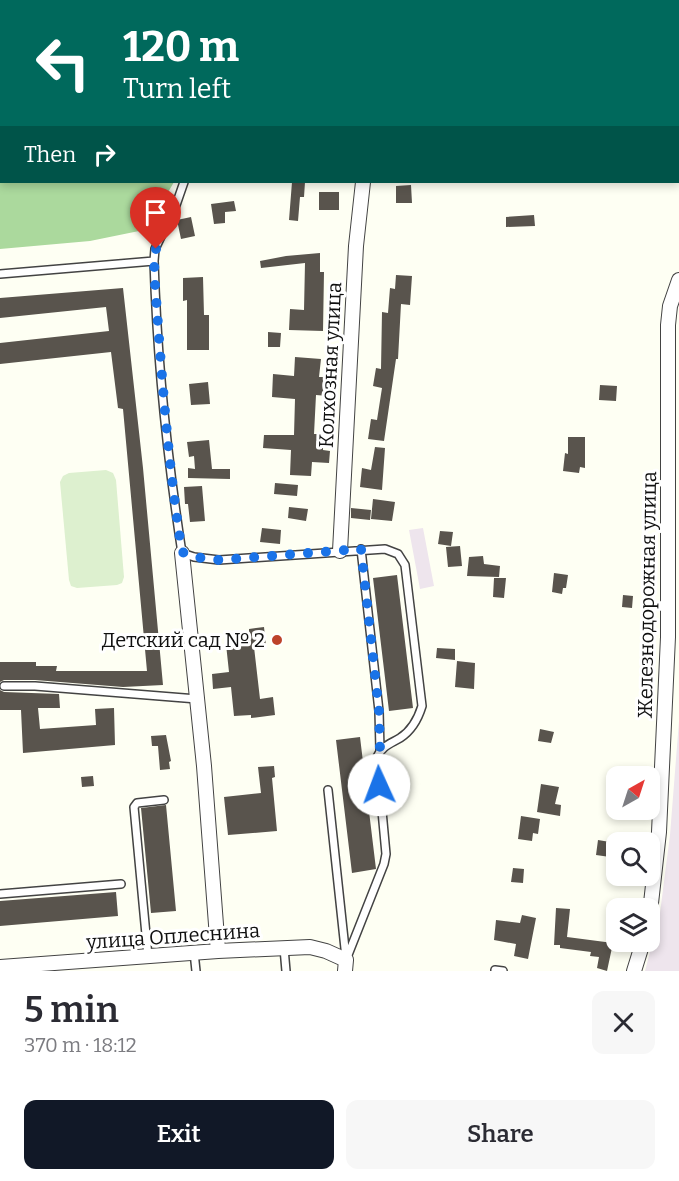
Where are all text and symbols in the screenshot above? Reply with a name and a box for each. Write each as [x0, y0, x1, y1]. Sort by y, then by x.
text: 120 m [123, 22, 239, 72]
icon: left [24, 24, 102, 102]
text: Turn left [123, 73, 231, 105]
icon: right [88, 138, 121, 171]
text: Then [24, 141, 76, 168]
pin [130, 187, 181, 249]
icon: arrive [139, 196, 172, 229]
street label: Колхозная улица [314, 281, 346, 449]
street label: Железнодорожная улица [633, 471, 661, 719]
place label: Детский сад № 2 [102, 628, 265, 652]
marker: Детский сад № 2 [270, 633, 284, 647]
position arrow [347, 753, 411, 817]
north arrow [606, 766, 660, 820]
map controls [606, 766, 660, 952]
button: search [606, 832, 660, 886]
button: layers [606, 898, 660, 952]
street label: улица Оплеснина [84, 918, 261, 954]
text: 5 min [24, 988, 119, 1032]
button: close [592, 991, 655, 1054]
text: 370 m · 18:12 [24, 1033, 137, 1057]
button: Exit [24, 1100, 334, 1169]
button: Share [346, 1100, 655, 1169]

